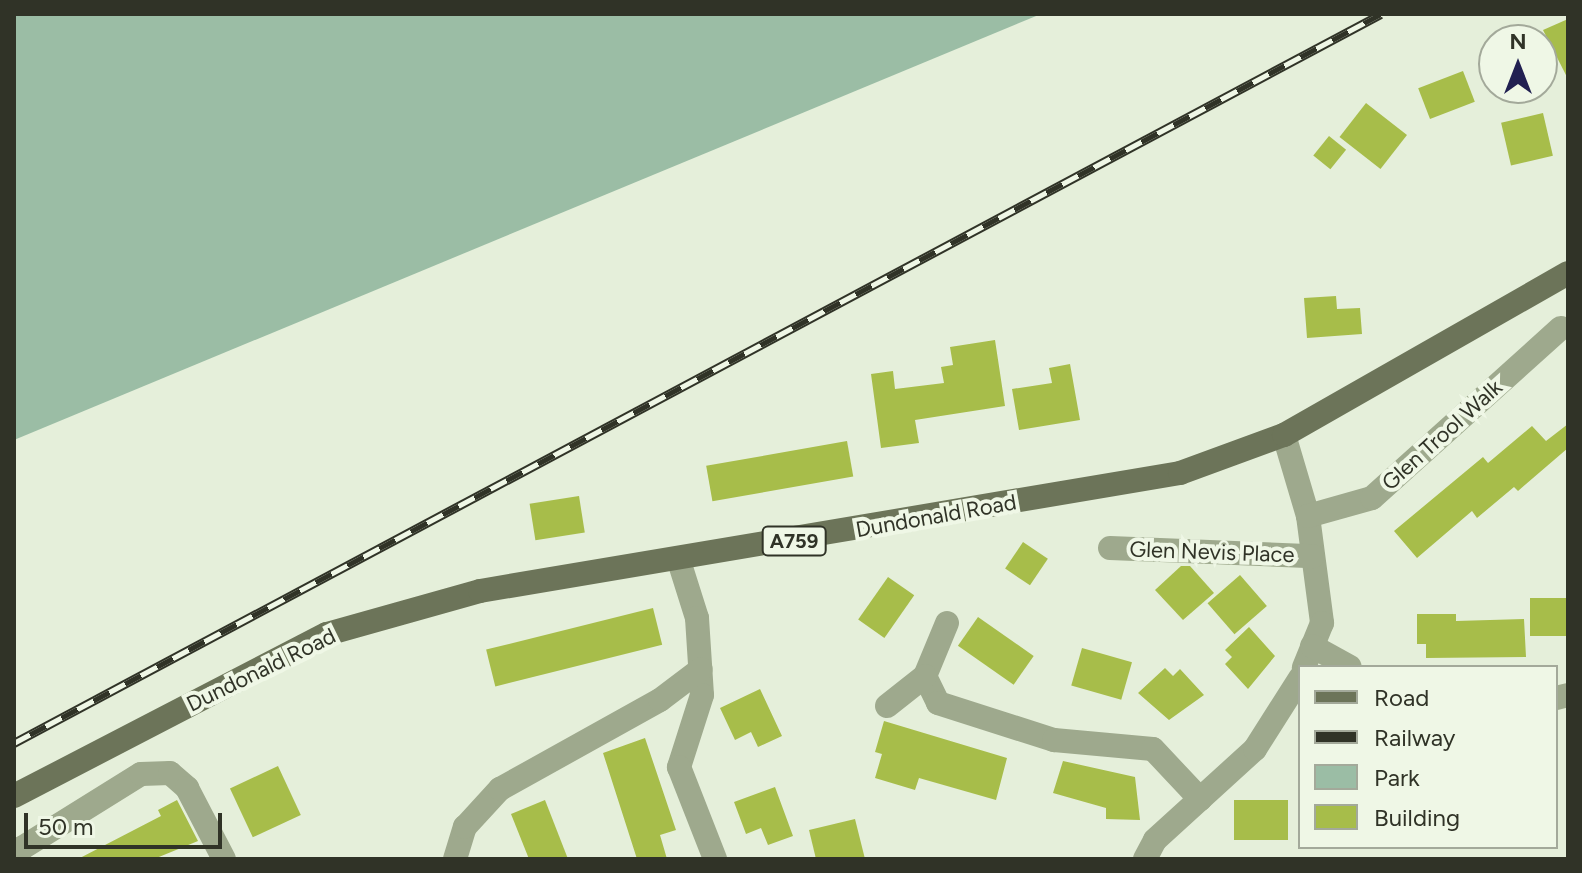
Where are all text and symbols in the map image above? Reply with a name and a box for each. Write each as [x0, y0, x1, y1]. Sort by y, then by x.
north arrow [1478, 24, 1558, 104]
text: N [1509, 28, 1527, 55]
street label: Glen Trool Walk [1376, 374, 1508, 496]
street label: Dundonald Road [854, 489, 1018, 543]
road number: A759 [760, 525, 828, 557]
street label: Glen Nevis Place [1129, 536, 1295, 568]
street label: Dundonald Road [182, 622, 340, 718]
legend [1298, 665, 1558, 849]
text: Road [1374, 683, 1429, 712]
text: Railway [1374, 723, 1455, 752]
text: Park [1374, 763, 1420, 792]
scale bar [28, 797, 226, 847]
text: Building [1374, 803, 1460, 832]
text: 50 m [38, 812, 94, 841]

